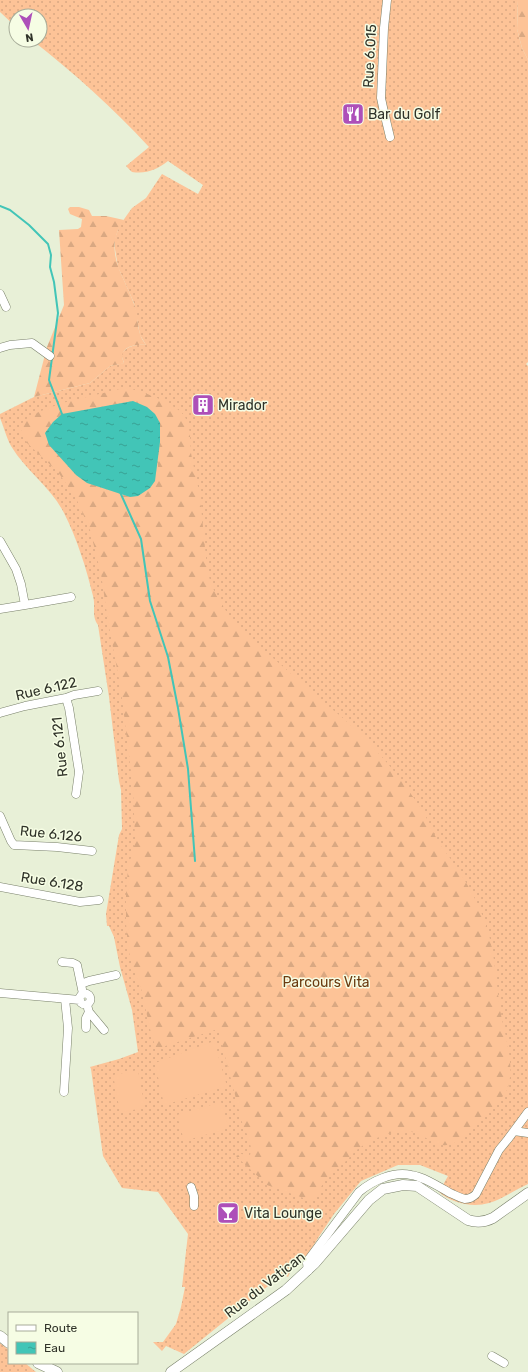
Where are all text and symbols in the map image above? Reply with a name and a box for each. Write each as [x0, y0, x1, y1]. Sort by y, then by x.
north arrow [8, 8, 48, 48]
street label: Rue 6.015 [360, 24, 380, 88]
text: N [24, 30, 34, 44]
restaurant icon: Bar du Golf [340, 101, 366, 127]
place label: Bar du Golf [368, 106, 441, 123]
building icon: Mirador [190, 392, 216, 418]
place label: Mirador [218, 397, 268, 414]
street label: Rue 6.122 [14, 674, 78, 704]
street label: Rue 6.121 [48, 716, 72, 778]
street label: Rue 6.126 [19, 822, 83, 846]
street label: Rue 6.128 [20, 869, 85, 895]
park label: Parcours Vita [282, 974, 370, 991]
bar icon: Vita Lounge [215, 1200, 241, 1226]
place label: Vita Lounge [244, 1205, 322, 1222]
street label: Rue du Vatican [221, 1248, 309, 1322]
legend [8, 1312, 138, 1364]
text: Route [44, 1321, 78, 1335]
text: Eau [44, 1341, 65, 1355]

